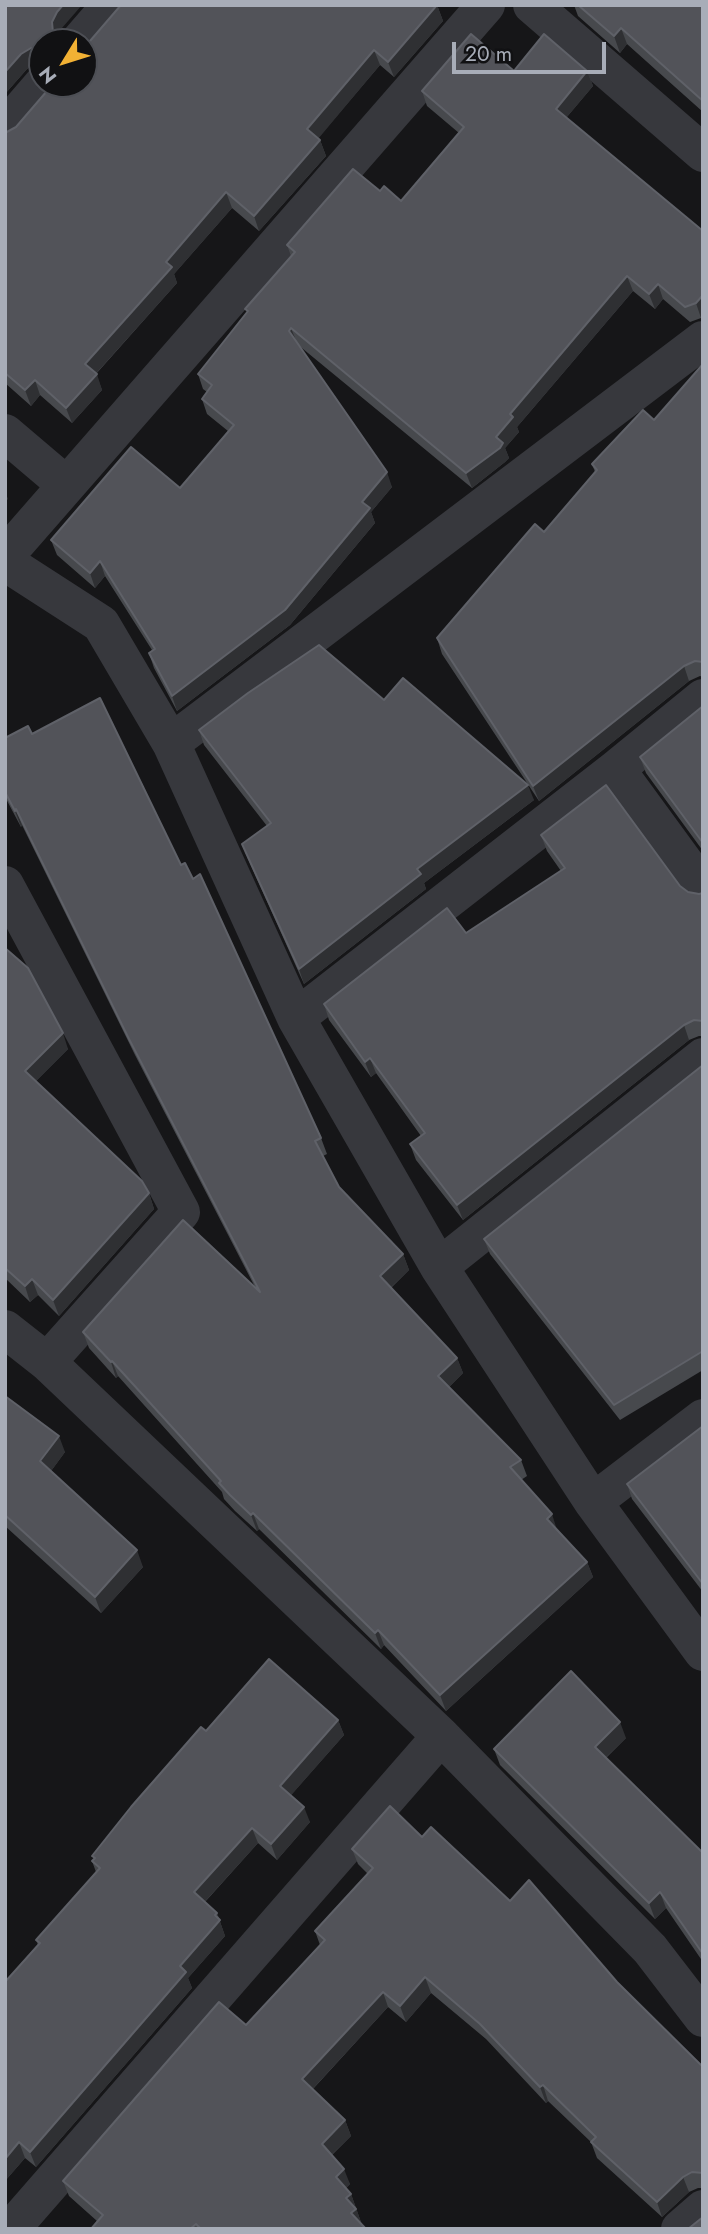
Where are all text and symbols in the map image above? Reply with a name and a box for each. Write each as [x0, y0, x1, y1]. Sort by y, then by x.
north arrow [28, 28, 98, 98]
scale bar [456, 28, 610, 72]
text: 20 m [465, 39, 512, 69]
text: N [32, 61, 63, 89]

